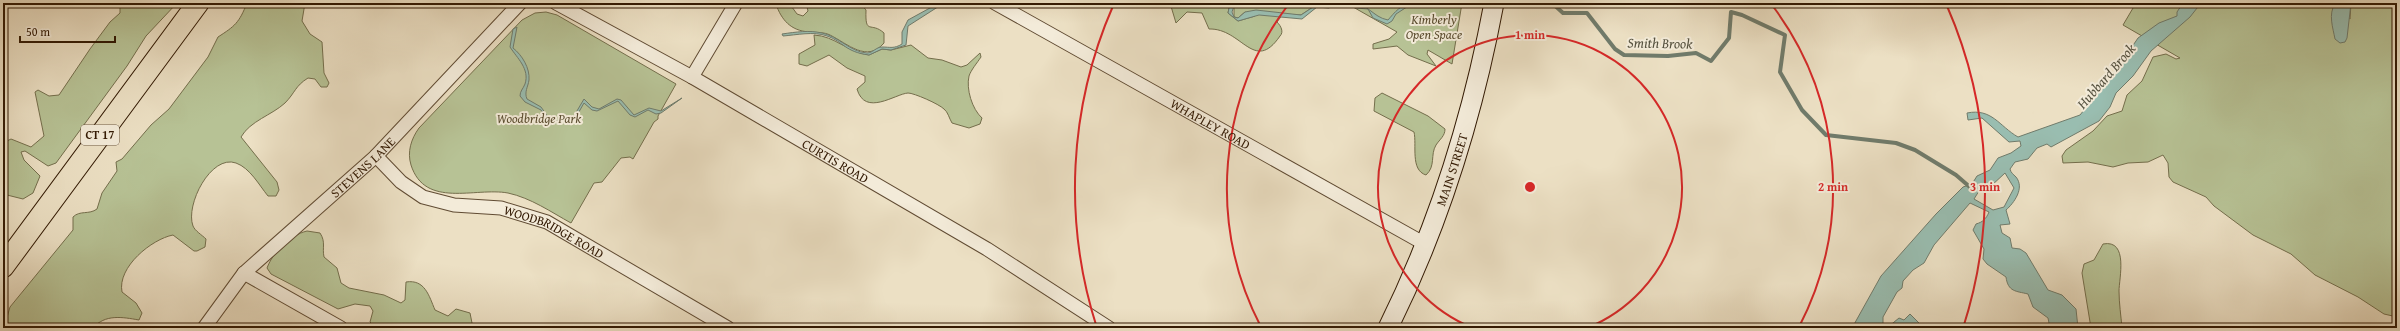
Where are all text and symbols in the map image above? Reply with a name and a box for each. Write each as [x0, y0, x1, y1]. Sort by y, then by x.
park label: Kimberly Open Space [1406, 10, 1462, 44]
scale bar [20, 18, 115, 44]
text: 50 m [26, 23, 50, 40]
text: 1 min [1515, 26, 1545, 43]
water label: Smith Brook [1627, 32, 1693, 54]
water label: Hubbard Brook [2071, 39, 2140, 114]
street label: WHAPLEY ROAD [1167, 94, 1254, 154]
park label: Woodbridge Park [497, 109, 581, 128]
road number: CT 17 [81, 125, 119, 145]
street label: MAIN STREET [1431, 130, 1473, 209]
street label: STEVENS LANE [326, 132, 400, 202]
street label: CURTIS ROAD [798, 134, 872, 188]
text: 2 min [1818, 178, 1848, 195]
text: 3 min [1970, 178, 2000, 195]
centre of rings [1523, 180, 1537, 194]
street label: WOODBRIDGE ROAD [502, 200, 607, 263]

